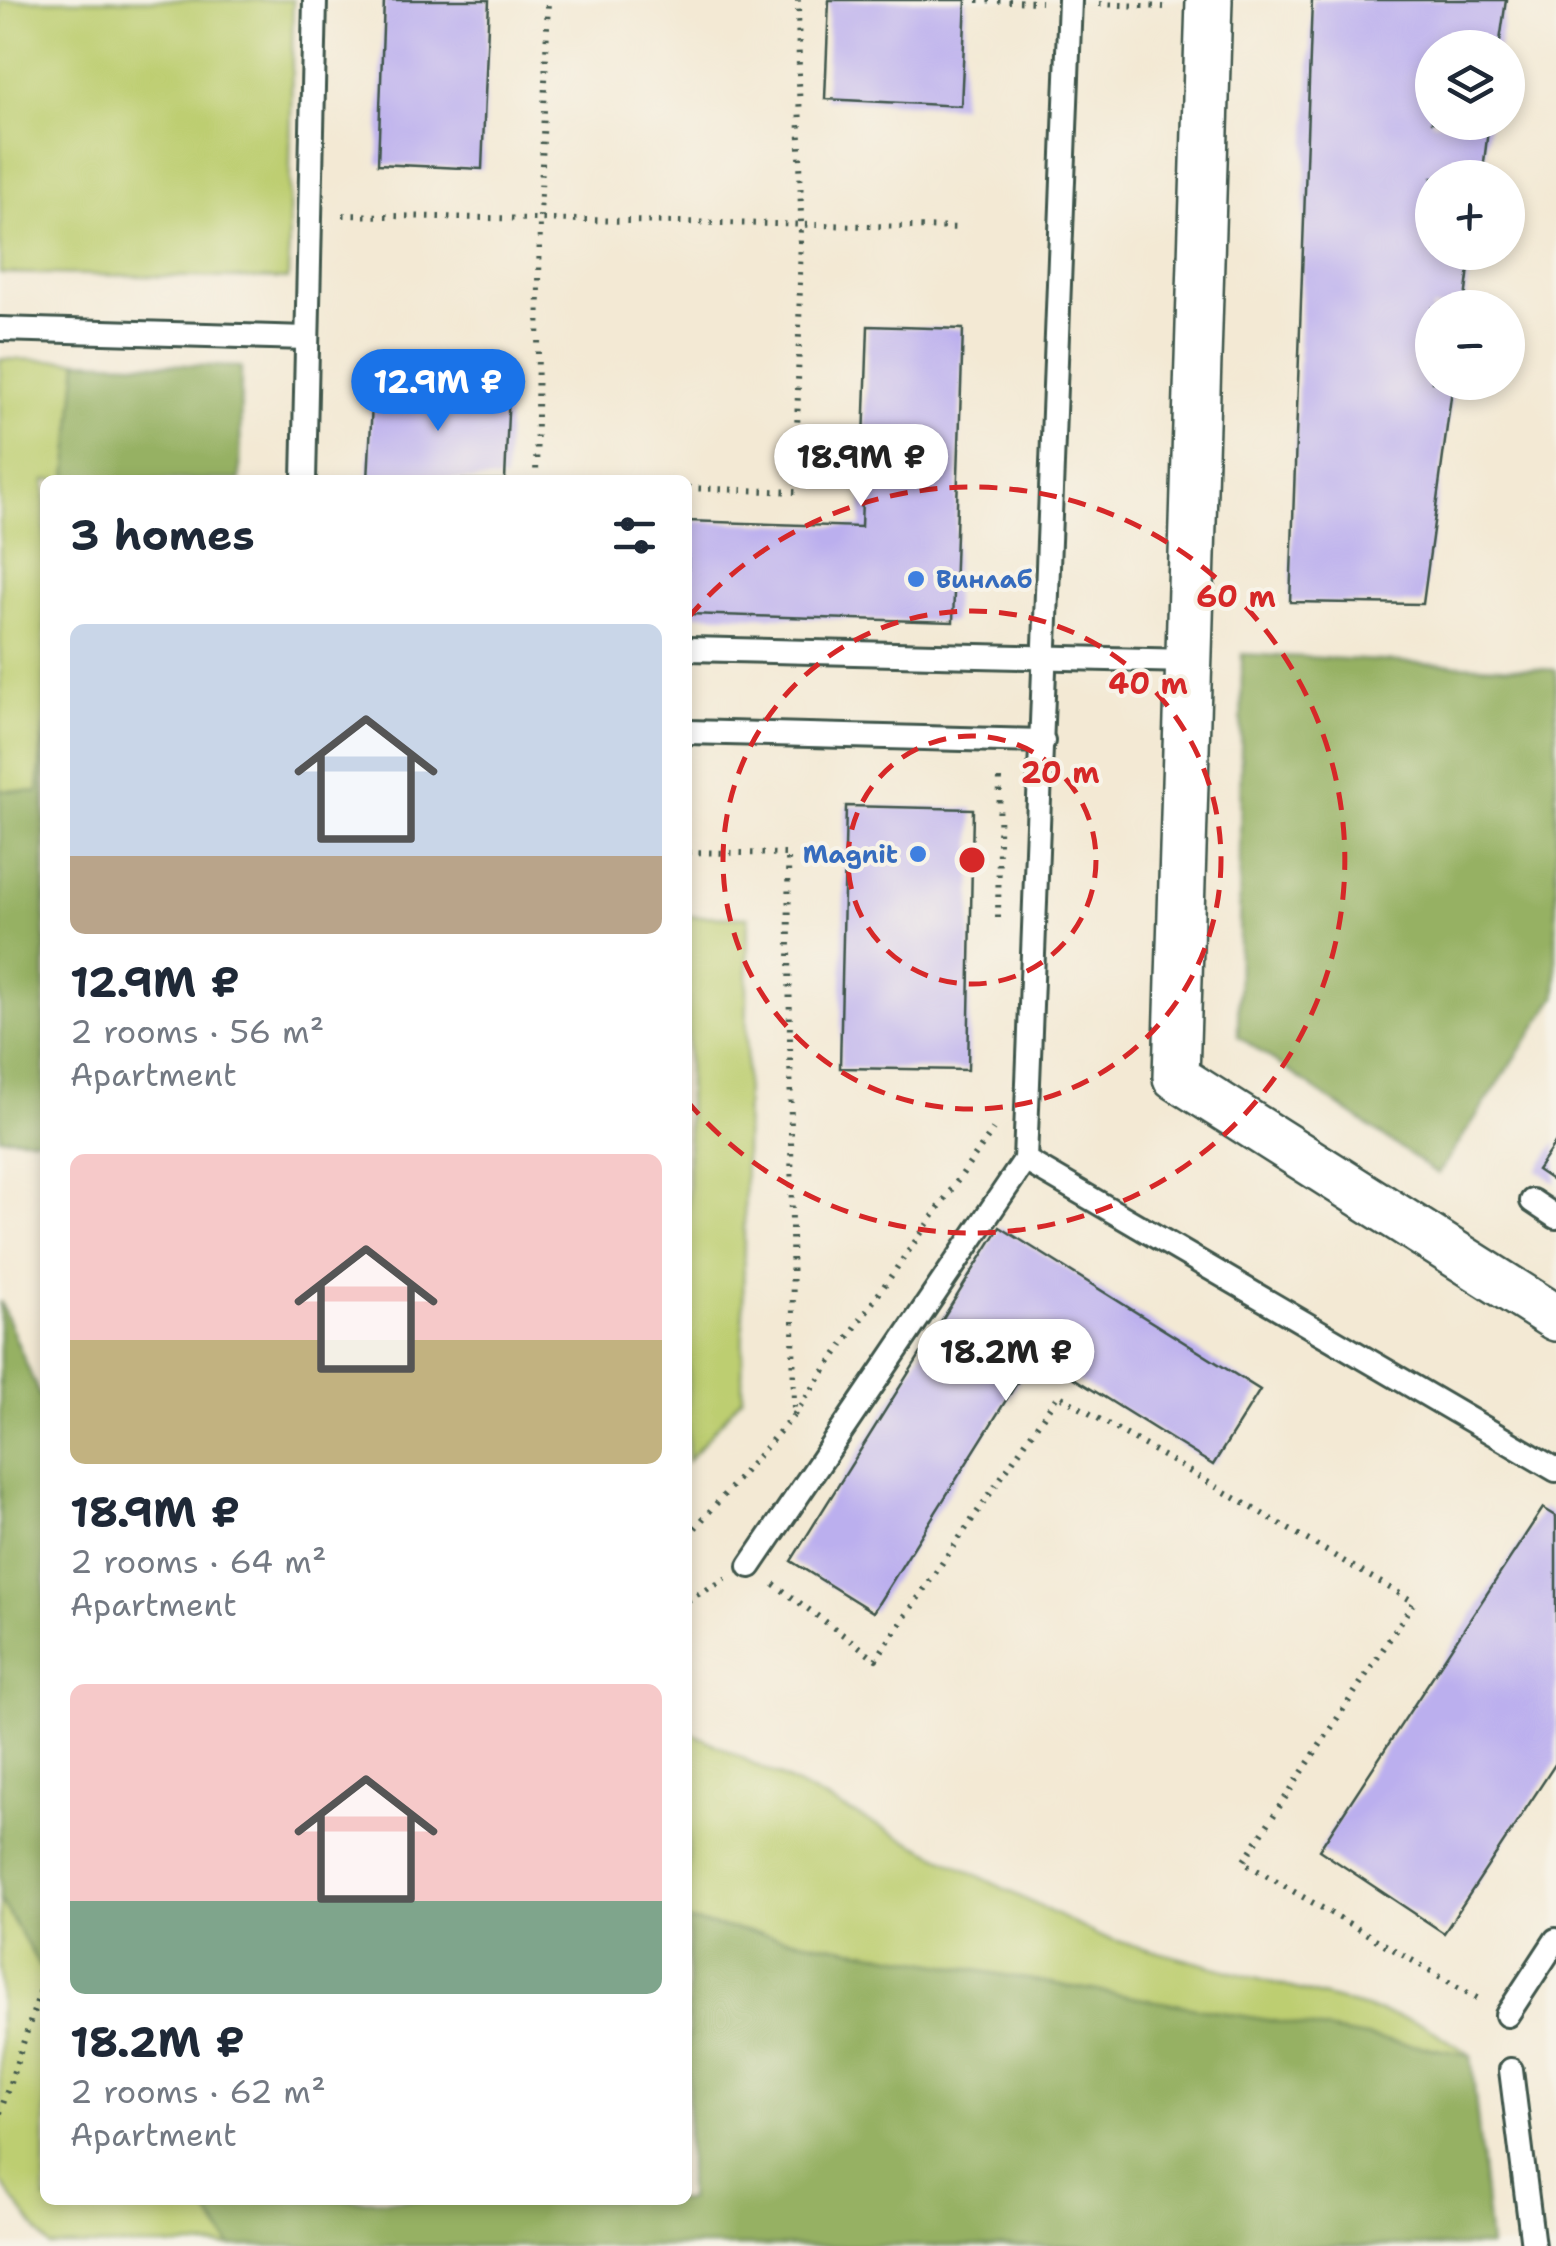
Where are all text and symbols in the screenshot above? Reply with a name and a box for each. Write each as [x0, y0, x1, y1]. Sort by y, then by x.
map controls [1415, 30, 1525, 400]
button: layers [1415, 30, 1525, 140]
button: + [1415, 160, 1525, 270]
button: − [1415, 290, 1525, 400]
pin: 12.9M ₽ [346, 349, 530, 434]
text: 12.9M ₽ [373, 360, 503, 403]
pin: 18.9M ₽ [769, 424, 953, 509]
text: 18.9M ₽ [796, 435, 926, 478]
text: 3 homes [70, 507, 255, 563]
icon: filters [607, 508, 662, 563]
place label: Винлаб [936, 562, 1033, 596]
marker: Винлаб [905, 568, 927, 590]
text: 60 m [1196, 576, 1276, 617]
text: 40 m [1108, 663, 1188, 704]
icon: home [276, 689, 456, 869]
text: 20 m [1020, 752, 1100, 793]
place label: Magnit [803, 837, 898, 871]
centre of rings [954, 842, 990, 878]
marker: Magnit [907, 843, 929, 865]
text: 12.9M ₽ [70, 954, 240, 1010]
text: 2 rooms · 56 m² [70, 1010, 324, 1053]
text: Apartment [70, 1053, 237, 1096]
icon: home [276, 1219, 456, 1399]
pin: 18.2M ₽ [914, 1319, 1098, 1404]
text: 18.2M ₽ [939, 1330, 1073, 1373]
text: 18.9M ₽ [70, 1484, 240, 1540]
text: 2 rooms · 64 m² [70, 1540, 326, 1583]
text: Apartment [70, 1583, 237, 1626]
icon: home [276, 1749, 456, 1929]
text: 18.2M ₽ [70, 2014, 245, 2070]
text: 2 rooms · 62 m² [70, 2070, 326, 2113]
text: Apartment [70, 2113, 237, 2156]

